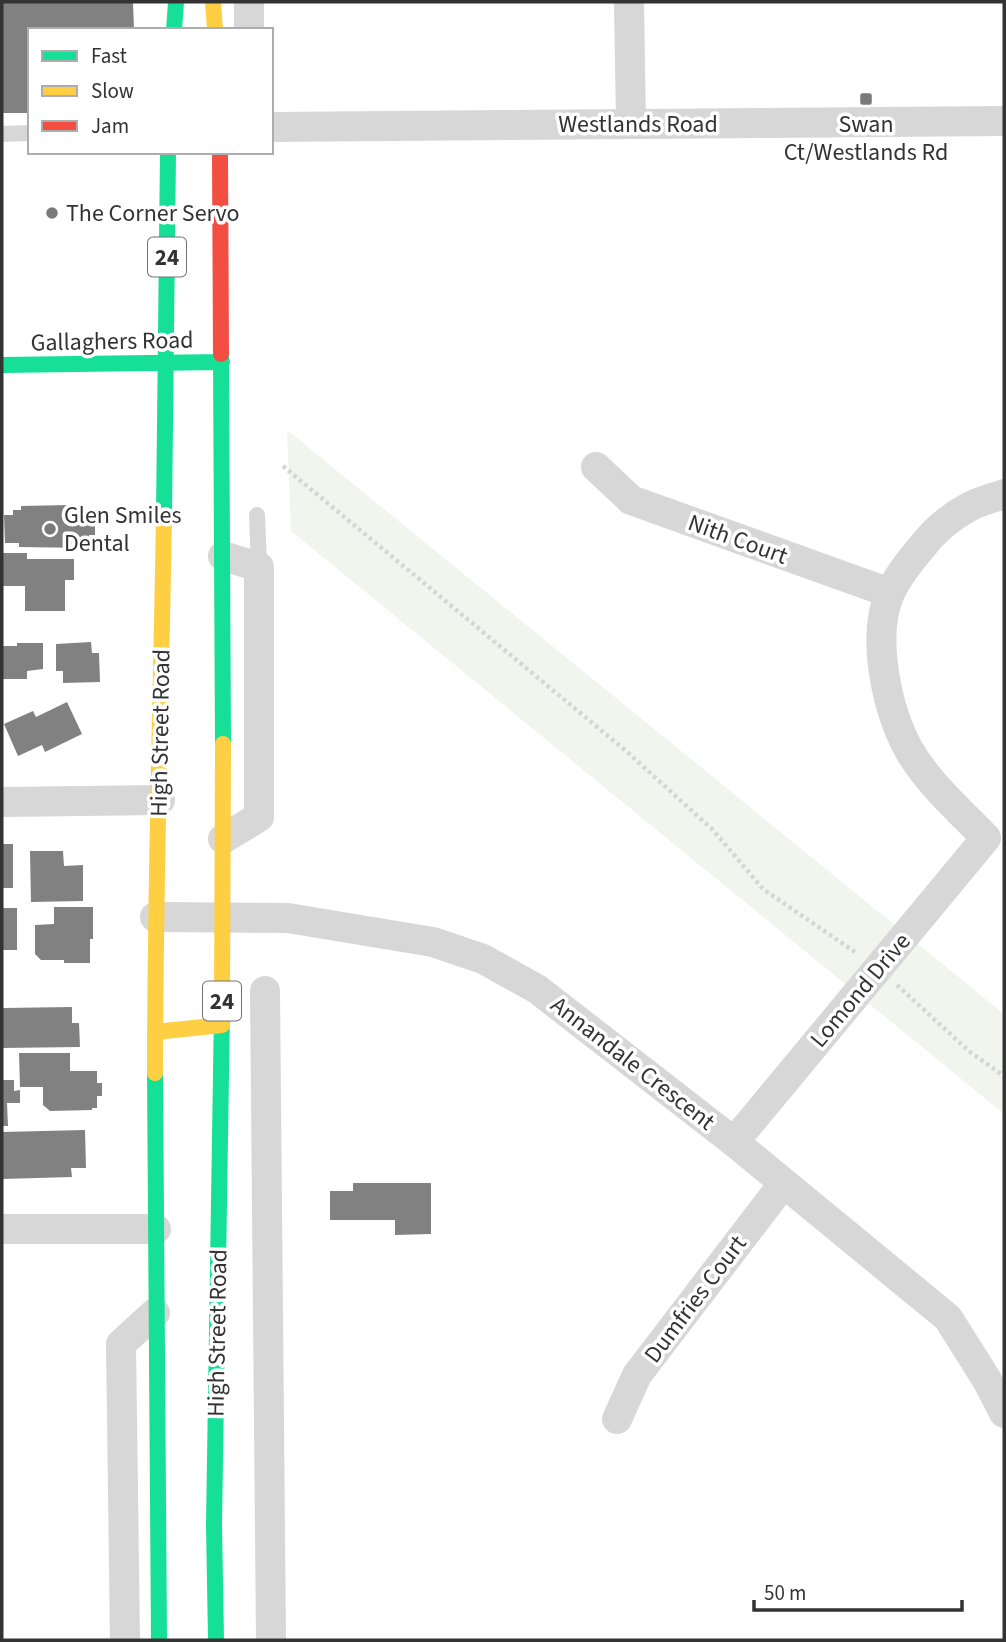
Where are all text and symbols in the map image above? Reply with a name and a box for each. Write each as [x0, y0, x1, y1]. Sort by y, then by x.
legend [28, 28, 273, 154]
text: Fast [91, 41, 127, 71]
text: Slow [91, 76, 134, 106]
marker: Swan Ct/Westlands Rd [858, 91, 874, 107]
street label: Westlands Road [558, 107, 718, 142]
place label: Swan Ct/Westlands Rd [784, 107, 948, 170]
text: Jam [91, 111, 129, 141]
place label: The Corner Servo [66, 196, 240, 231]
marker: The Corner Servo [44, 205, 60, 221]
road number: 24 [148, 238, 186, 276]
street label: Gallaghers Road [30, 323, 194, 360]
place label: Glen Smiles Dental [64, 498, 181, 561]
street label: Nith Court [683, 505, 792, 574]
marker: Glen Smiles Dental [42, 521, 58, 537]
street label: High Street Road [142, 649, 179, 817]
street label: Lomond Drive [802, 925, 919, 1055]
road number: 24 [203, 982, 241, 1020]
street label: Annandale Crescent [543, 988, 722, 1139]
street label: Dumfries Court [636, 1228, 755, 1370]
street label: High Street Road [199, 1249, 236, 1417]
scale bar [754, 1568, 962, 1612]
text: 50 m [764, 1578, 806, 1608]

